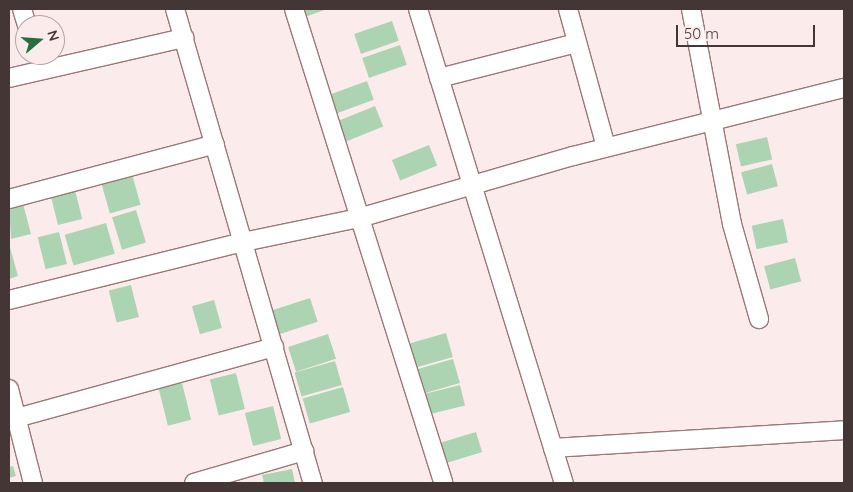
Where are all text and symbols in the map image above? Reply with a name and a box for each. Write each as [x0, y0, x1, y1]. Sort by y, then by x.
north arrow [15, 15, 65, 65]
scale bar [678, 15, 817, 47]
text: 50 m [684, 24, 719, 43]
text: N [43, 28, 63, 43]

